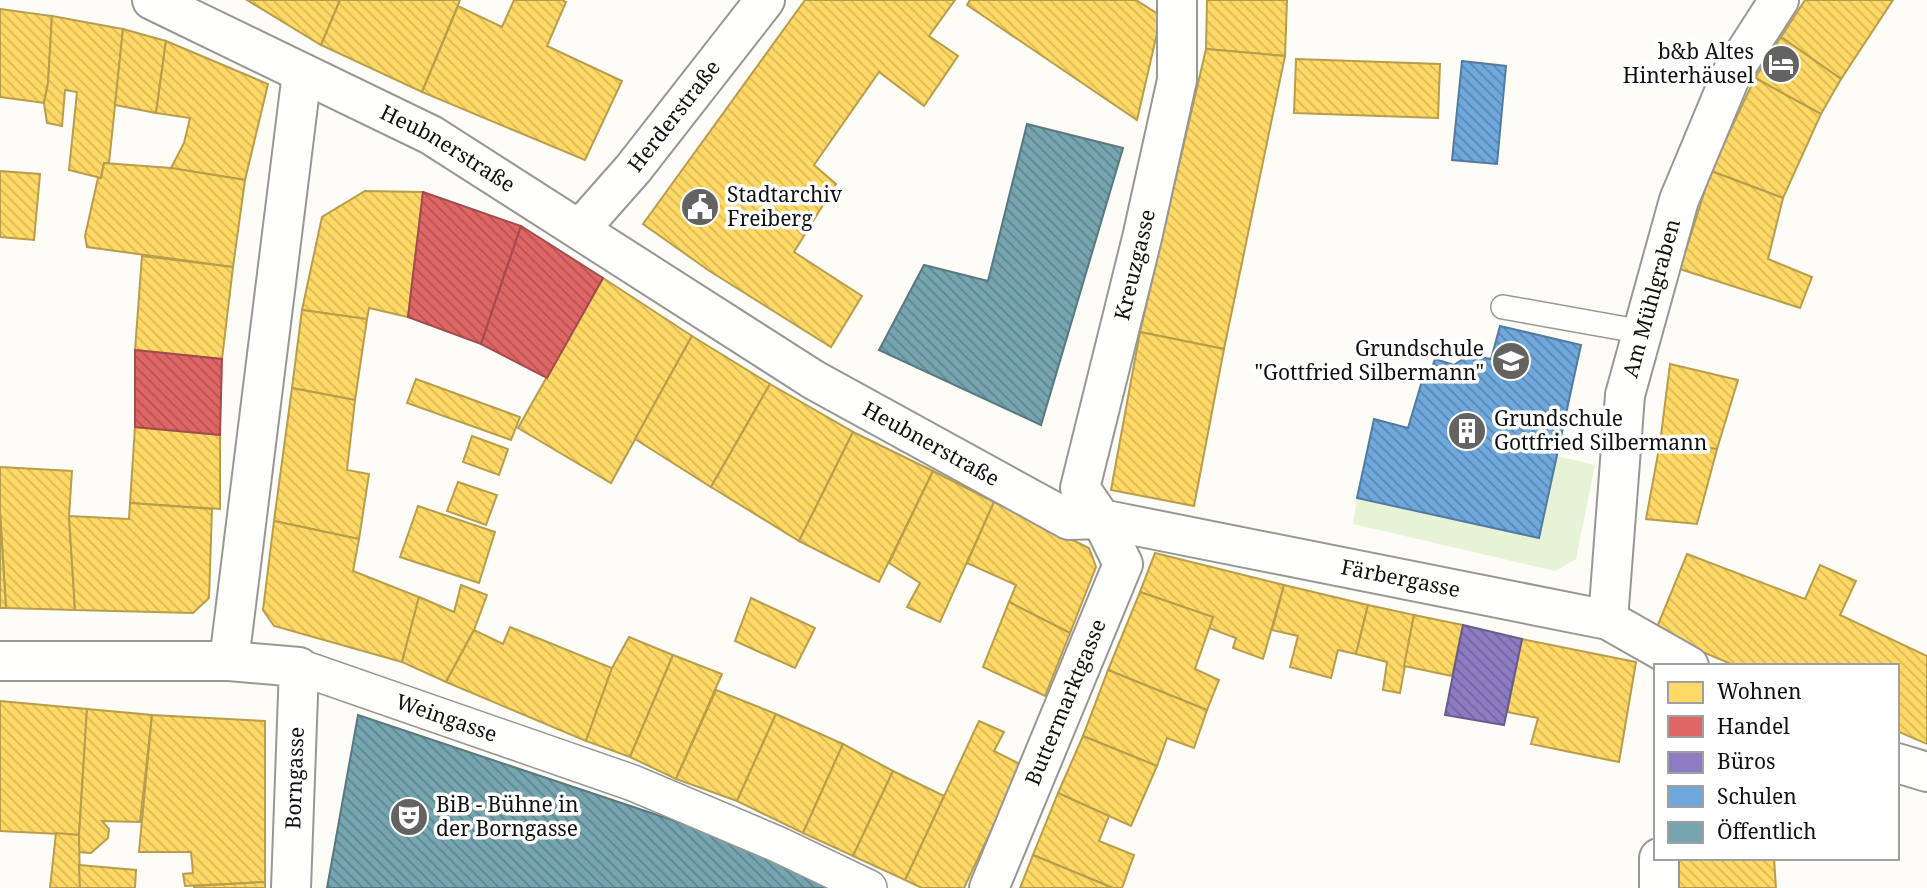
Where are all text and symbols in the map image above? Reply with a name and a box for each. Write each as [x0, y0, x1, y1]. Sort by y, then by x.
place label: b&b Altes Hinterhäusel [1623, 37, 1754, 89]
hotel icon: b&b Altes Hinterhäusel [1760, 43, 1802, 85]
street label: Herderstraße [621, 54, 726, 177]
street label: Heubnerstraße [376, 98, 521, 198]
place label: Stadtarchiv Freiberg [727, 180, 843, 232]
public building icon: Stadtarchiv Freiberg [679, 186, 721, 228]
street label: Kreuzgasse [1107, 207, 1161, 323]
street label: Am Mühlgraben [1616, 216, 1686, 380]
place label: Grundschule "Gottfried Silbermann" [1254, 334, 1484, 386]
school or university icon: Grundschule "Gottfried Silbermann" [1490, 340, 1532, 382]
street label: Heubnerstraße [858, 394, 1005, 492]
place label: Grundschule Gottfried Silbermann [1494, 404, 1707, 456]
building icon: Grundschule Gottfried Silbermann [1446, 410, 1488, 452]
street label: Färbergasse [1339, 552, 1463, 603]
street label: Buttermarktgasse [1018, 614, 1112, 789]
legend [1654, 664, 1899, 860]
text: Wohnen [1717, 677, 1802, 705]
street label: Weingasse [392, 687, 501, 748]
text: Handel [1717, 712, 1790, 740]
street label: Borngasse [278, 726, 310, 830]
text: Büros [1717, 747, 1776, 775]
text: Schulen [1717, 782, 1797, 810]
place label: BiB - Bühne in der Borngasse [436, 790, 579, 842]
theatre icon: BiB - Bühne in der Borngasse [388, 796, 430, 838]
text: Öffentlich [1717, 817, 1817, 845]

